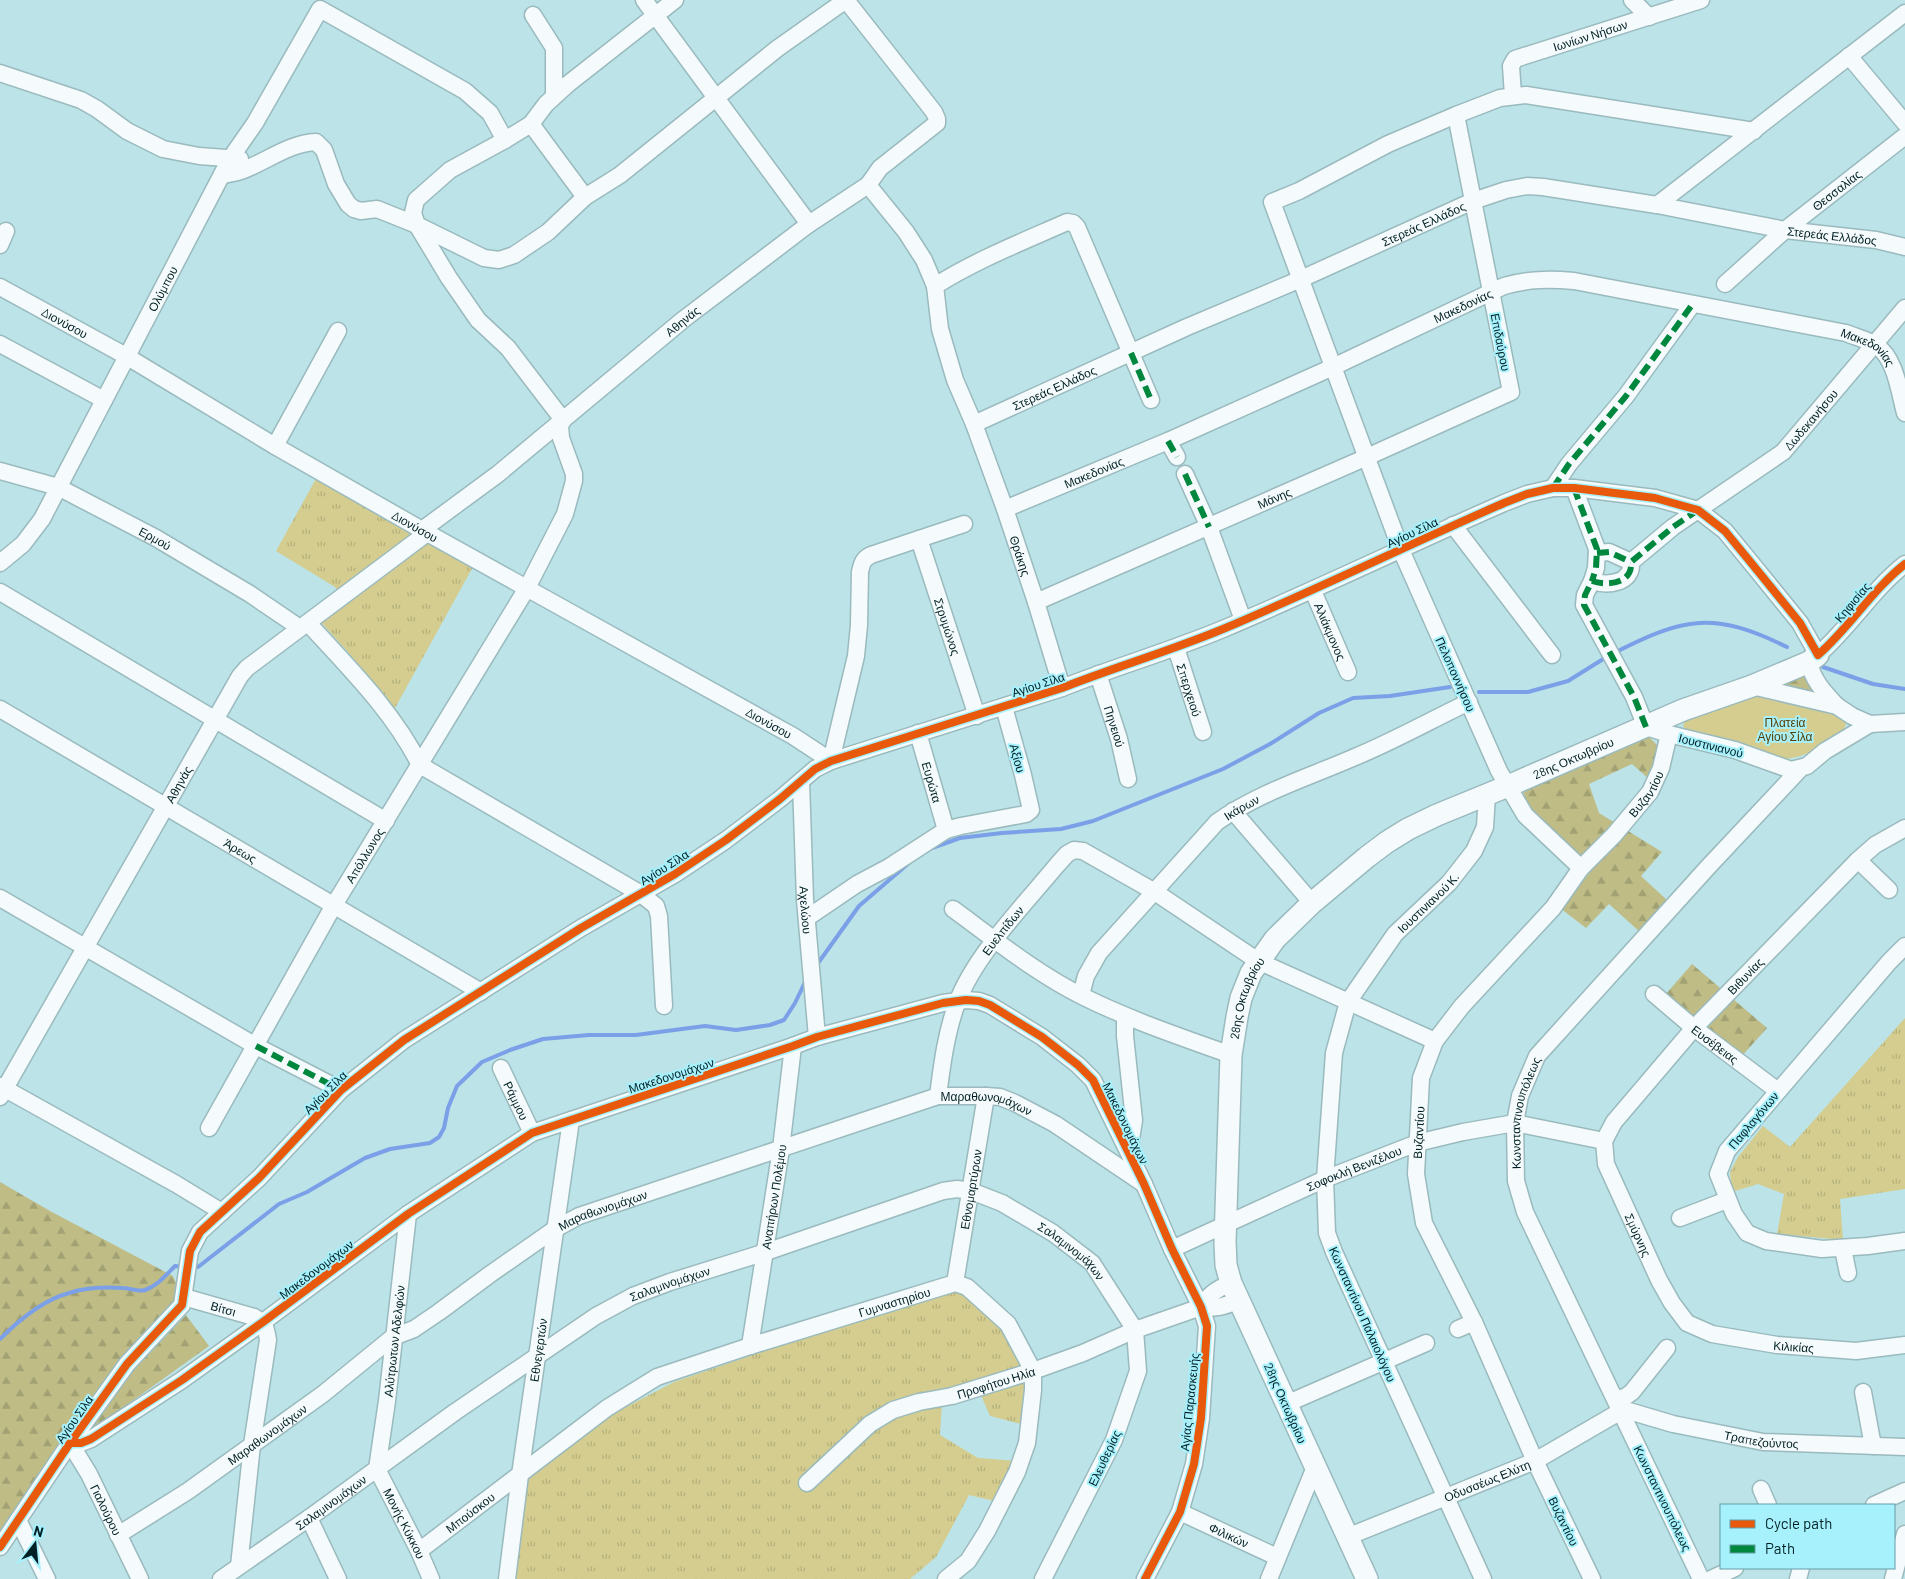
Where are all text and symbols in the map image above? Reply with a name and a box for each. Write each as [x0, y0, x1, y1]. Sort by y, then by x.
street label: Ιωνίων Νήσων [1551, 17, 1629, 54]
street label: Θεσσαλίας [1809, 166, 1864, 213]
street label: Στερεάς Ελλάδος [1379, 198, 1468, 249]
street label: Στερεάς Ελλάδος [1786, 223, 1878, 248]
street label: Ολύμπου [145, 264, 180, 314]
street label: Μακεδονίας [1431, 286, 1495, 325]
street label: Αθηνάς [662, 303, 703, 339]
street label: Διονύσου [40, 304, 90, 341]
street label: Επιδαύρου [1488, 312, 1513, 372]
street label: Μακεδονίας [1839, 325, 1898, 369]
street label: Στερεάς Ελλάδος [1010, 362, 1099, 413]
street label: Δωδεκανήσου [1781, 386, 1840, 453]
street label: Μακεδονίας [1062, 453, 1126, 491]
street label: Μάνης [1255, 484, 1294, 511]
street label: Διονύσου [390, 507, 440, 544]
street label: Αγίου Σίλα [1384, 514, 1440, 551]
street label: Ερμού [137, 523, 174, 553]
street label: Θράκης [1007, 534, 1034, 578]
street label: Κηφισίας [1831, 579, 1874, 625]
street label: Στρυμώνος [932, 596, 964, 657]
street label: Αλιάκμονος [1312, 600, 1349, 663]
street label: Πελοποννήσου [1432, 634, 1479, 714]
street label: Σπερχειού [1174, 662, 1205, 718]
street label: Αγίου Σίλα [1010, 669, 1067, 700]
street label: Διονύσου [744, 704, 794, 741]
street label: Πηνειού [1102, 704, 1128, 748]
park label: Πλατεία Αγίου Σίλα [1758, 715, 1813, 744]
street label: Ιουστινιανού [1677, 730, 1745, 760]
street label: 28ης Οκτωβρίου [1531, 734, 1616, 781]
street label: Αξίου [1006, 742, 1029, 774]
street label: Ευρώτα [920, 760, 945, 804]
street label: Αθηνάς [162, 763, 195, 805]
street label: Βυζαντίου [1625, 768, 1666, 819]
street label: Ικάρων [1221, 792, 1261, 823]
street label: Απόλλωνος [342, 825, 387, 885]
street label: Άρεως [222, 835, 259, 866]
street label: Αγίου Σίλα [637, 846, 692, 888]
street label: Ιουστινιανού Κ. [1394, 870, 1461, 935]
street label: Αχελώου [797, 886, 815, 934]
street label: Ευελπίδων [979, 903, 1026, 958]
street label: 28ης Οκτωβρίου [1227, 954, 1267, 1040]
street label: Βιθυνίας [1724, 954, 1767, 997]
street label: Ευσέβειας [1689, 1022, 1742, 1067]
street label: Κωνσταντινουπόλεως [1508, 1054, 1544, 1169]
street label: Μακεδονομάχων [626, 1055, 716, 1096]
street label: Αγίου Σίλα [301, 1068, 350, 1117]
street label: Ράμμου [501, 1079, 532, 1122]
street label: Μακεδονομάχων [1099, 1080, 1152, 1167]
street label: Μαραθωνομάχων [940, 1089, 1035, 1118]
street label: Παφλαγόνων [1725, 1089, 1782, 1152]
street label: Βυζαντίου [1410, 1106, 1427, 1159]
street label: Σοφοκλή Βενιζέλου [1304, 1143, 1403, 1194]
street label: Αναπήρων Πολέμου [758, 1144, 788, 1250]
street label: Εθνομαρτύρων [957, 1148, 984, 1230]
street label: Μαραθωνομάχων [555, 1187, 649, 1233]
street label: Σμύρνης [1622, 1211, 1654, 1259]
street label: Σαλαμινομάχων [1036, 1219, 1108, 1282]
street label: Μακεδονομάχων [276, 1237, 356, 1302]
street label: Κωνσταντίνου Παλαιολόγου [1326, 1244, 1399, 1384]
street label: Σαλαμινομάχων [628, 1263, 711, 1304]
street label: Αλύτρωτων Αδελφών [380, 1284, 407, 1398]
street label: Γυμναστηρίου [857, 1284, 932, 1319]
street label: Βίτσι [209, 1298, 238, 1319]
street label: Εθνεγερτών [526, 1317, 549, 1383]
street label: Κιλικίας [1773, 1338, 1815, 1356]
street label: Αγίας Παρασκευής [1177, 1352, 1202, 1452]
street label: 28ης Οκτωβρίου [1261, 1361, 1310, 1446]
street label: Προφήτου Ηλία [955, 1364, 1037, 1401]
street label: Αγίου Σίλα [53, 1392, 96, 1446]
street label: Μαραθωνομάχων [225, 1401, 309, 1467]
street label: Τραπεζούντος [1723, 1427, 1799, 1451]
street label: Ελευθερίας [1085, 1428, 1124, 1489]
street label: Κωνσταντινουπόλεως [1630, 1443, 1695, 1554]
street label: Οδυσσέως Ελύτη [1442, 1457, 1533, 1504]
street label: Σαλαμινομάχων [293, 1472, 369, 1532]
street label: Γιαλούρου [88, 1482, 125, 1537]
street label: Μονής Κύκκου [381, 1486, 428, 1561]
street label: Μπούσκου [443, 1489, 497, 1535]
street label: Βυζαντίου [1545, 1494, 1582, 1548]
legend [1720, 1504, 1895, 1569]
text: Cycle path [1765, 1514, 1832, 1532]
north arrow [10, 1519, 60, 1569]
street label: Φιλικών [1207, 1520, 1251, 1550]
text: N [32, 1522, 46, 1540]
text: Path [1765, 1539, 1795, 1557]

